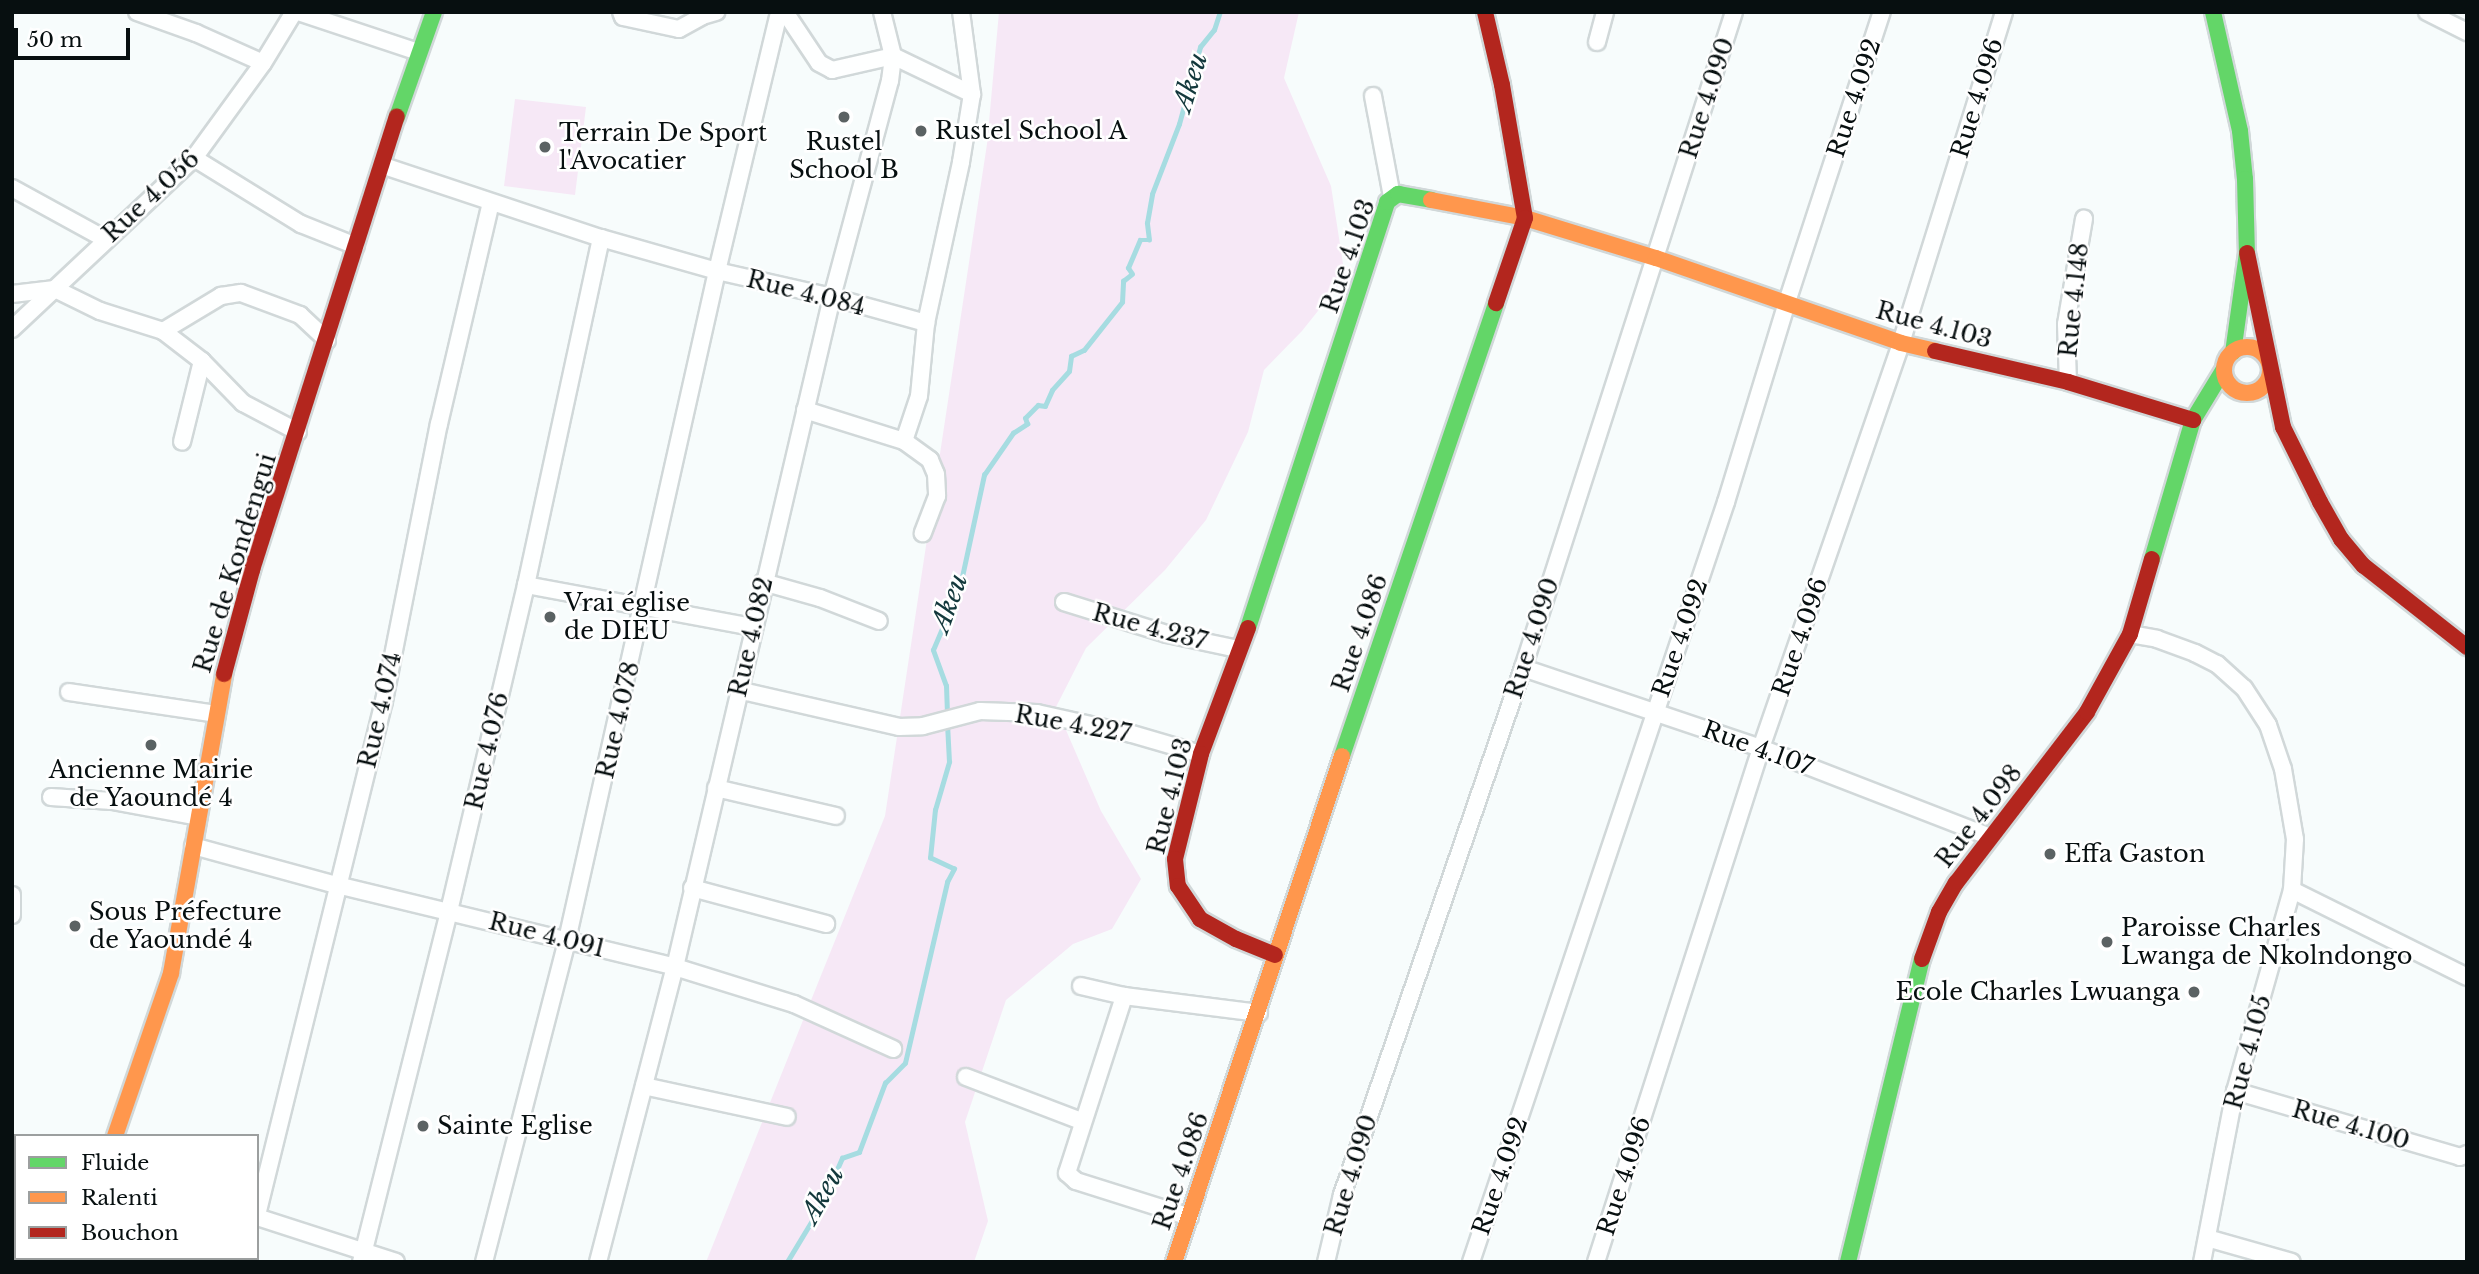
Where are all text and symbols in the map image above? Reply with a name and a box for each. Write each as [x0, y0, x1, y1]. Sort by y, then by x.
scale bar [18, 14, 133, 58]
text: 50 m [27, 27, 82, 53]
street label: Rue 4.090 [1674, 34, 1740, 162]
street label: Rue 4.092 [1821, 35, 1887, 161]
street label: Rue 4.096 [1945, 35, 2009, 161]
water label: Akeu [1167, 49, 1215, 115]
marker: Rustel School B [836, 109, 852, 125]
place label: Rustel School A [935, 117, 1128, 145]
place label: Terrain De Sport l'Avocatier [559, 119, 767, 175]
marker: Rustel School A [913, 123, 929, 139]
place label: Rustel School B [789, 128, 899, 184]
marker: Terrain De Sport l'Avocatier [537, 139, 553, 155]
street label: Rue 4.056 [97, 144, 205, 248]
street label: Rue 4.103 [1315, 195, 1381, 317]
street label: Rue 4.148 [2054, 241, 2094, 359]
street label: Rue 4.084 [744, 264, 868, 322]
street label: Rue 4.103 [1873, 296, 1995, 354]
street label: Rue de Kondengui [188, 450, 282, 676]
water label: Akeu [925, 570, 975, 636]
street label: Rue 4.086 [1326, 570, 1394, 696]
street label: Rue 4.082 [723, 574, 779, 700]
street label: Rue 4.090 [1499, 574, 1565, 702]
street label: Rue 4.096 [1766, 574, 1834, 700]
street label: Rue 4.092 [1646, 575, 1714, 701]
place label: Vrai église de DIEU [564, 589, 690, 645]
street label: Rue 4.237 [1089, 598, 1211, 656]
marker: Vrai église de DIEU [542, 609, 558, 625]
street label: Rue 4.074 [353, 649, 407, 771]
street label: Rue 4.078 [591, 659, 645, 781]
street label: Rue 4.076 [459, 689, 515, 813]
street label: Rue 4.227 [1013, 700, 1133, 748]
street label: Rue 4.107 [1699, 715, 1817, 781]
street label: Rue 4.103 [1142, 735, 1198, 857]
marker: Ancienne Mairie de Yaoundé 4 [143, 737, 159, 753]
place label: Ancienne Mairie de Yaoundé 4 [49, 756, 253, 812]
street label: Rue 4.098 [1930, 759, 2028, 873]
place label: Effa Gaston [2064, 840, 2205, 868]
marker: Effa Gaston [2042, 846, 2058, 862]
place label: Sous Préfecture de Yaoundé 4 [89, 898, 282, 954]
street label: Rue 4.091 [486, 907, 608, 963]
place label: Paroisse Charles Lwanga de Nkolndongo [2121, 914, 2413, 970]
marker: Sous Préfecture de Yaoundé 4 [67, 918, 83, 934]
marker: Paroisse Charles Lwanga de Nkolndongo [2099, 934, 2115, 950]
place label: Ecole Charles Lwuanga [1895, 978, 2180, 1006]
marker: Ecole Charles Lwuanga [2186, 984, 2202, 1000]
street label: Rue 4.105 [2219, 992, 2277, 1112]
street label: Rue 4.100 [2289, 1094, 2413, 1156]
street label: Rue 4.086 [1147, 1108, 1215, 1234]
street label: Rue 4.090 [1319, 1111, 1383, 1239]
place label: Sainte Eglise [437, 1112, 593, 1140]
street label: Rue 4.092 [1466, 1113, 1534, 1239]
street label: Rue 4.096 [1591, 1113, 1657, 1239]
marker: Sainte Eglise [415, 1118, 431, 1134]
legend [14, 1134, 259, 1260]
text: Fluide [81, 1150, 149, 1176]
water label: Akeu [795, 1161, 851, 1229]
text: Ralenti [81, 1185, 158, 1211]
text: Bouchon [81, 1220, 179, 1246]

